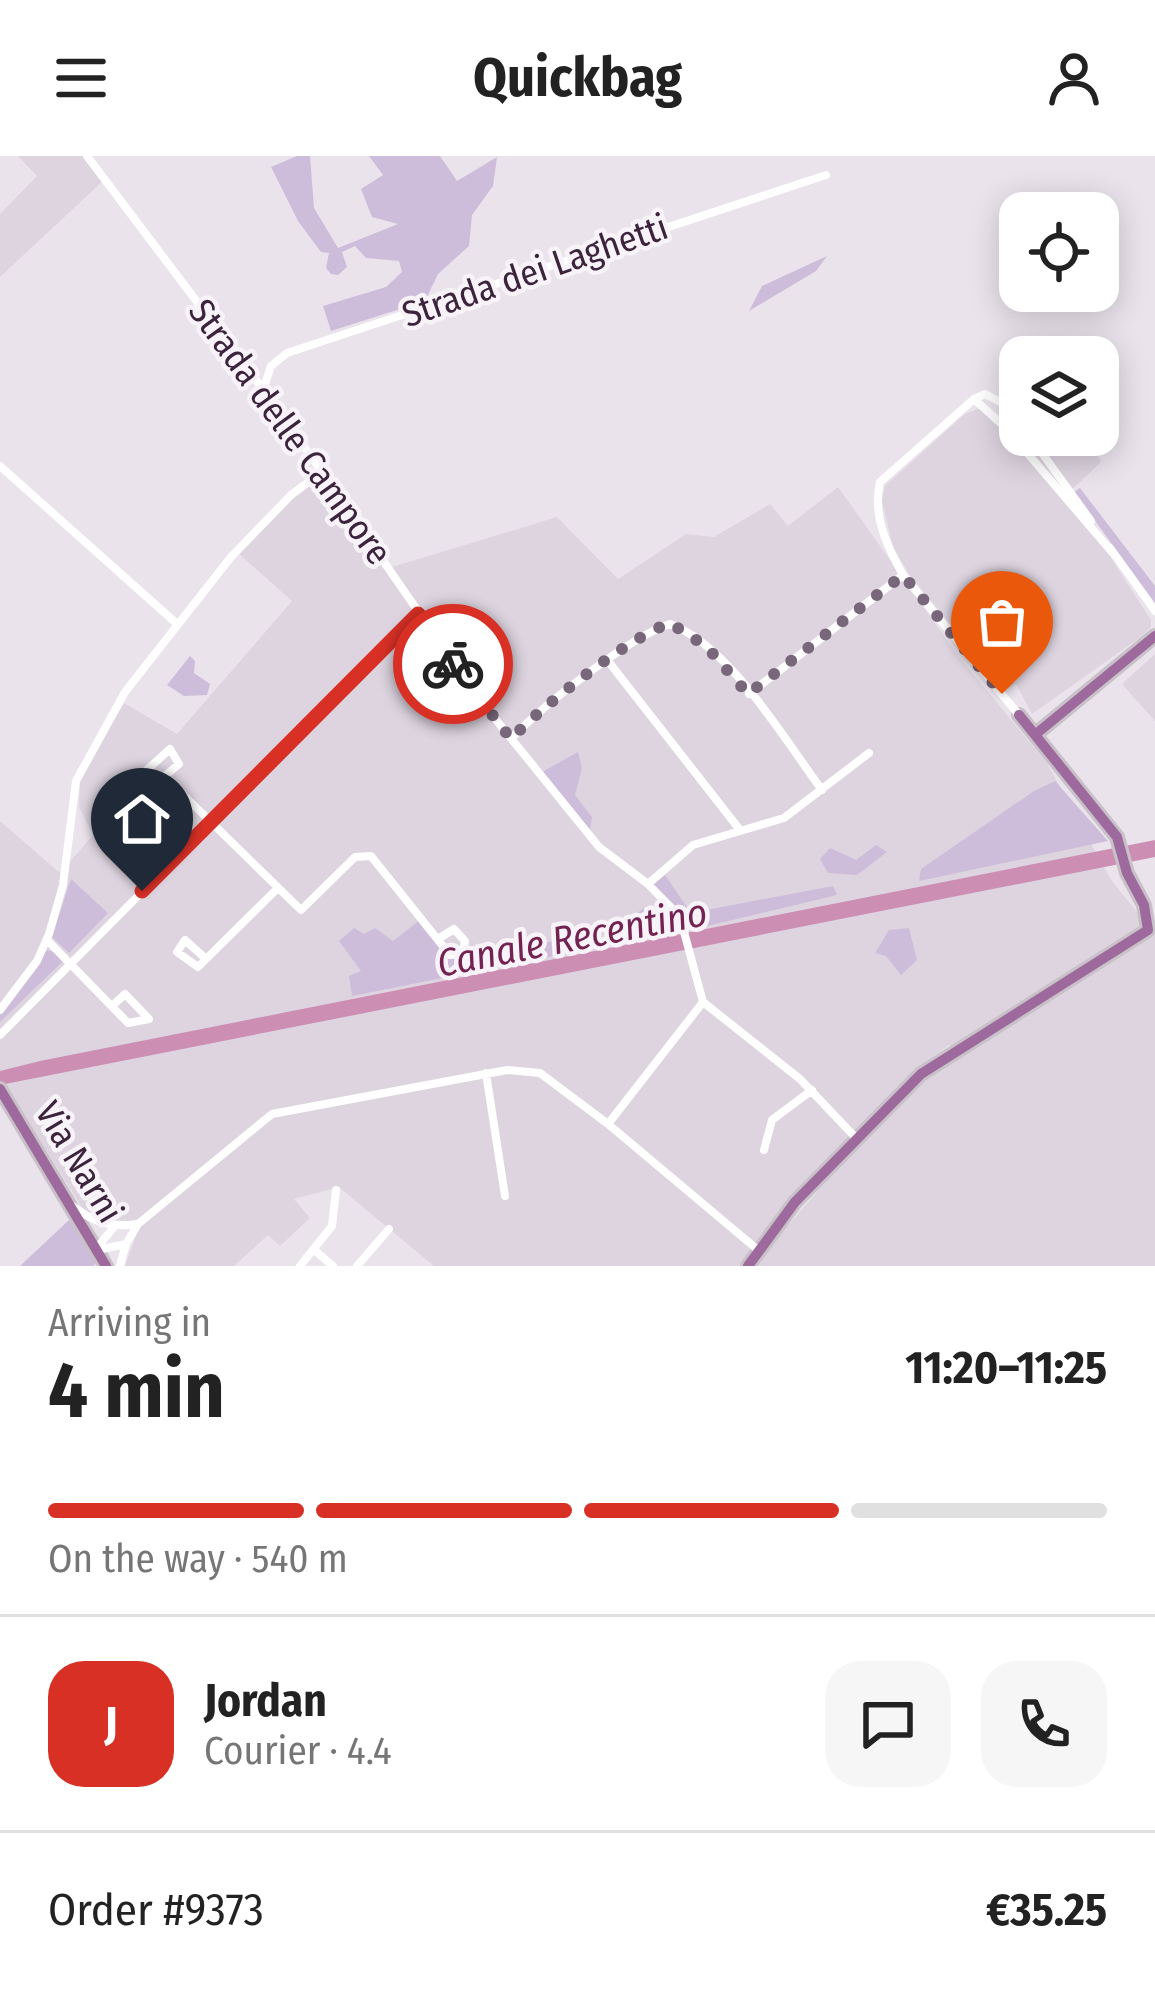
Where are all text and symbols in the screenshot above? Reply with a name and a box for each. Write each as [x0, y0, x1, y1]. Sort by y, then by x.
icon: menu [48, 45, 114, 111]
icon: person [1041, 45, 1107, 111]
text: Quickbag [473, 46, 682, 110]
map controls [999, 192, 1119, 456]
button: locate [999, 192, 1119, 312]
street label: Strada dei Laghetti [396, 205, 674, 337]
street label: Strada delle Campore [179, 291, 401, 573]
button: layers [999, 336, 1119, 456]
pin [951, 571, 1053, 694]
icon: bag [969, 589, 1035, 655]
courier [393, 604, 513, 724]
icon: bike [420, 631, 486, 697]
pin [91, 768, 193, 891]
icon: home [109, 786, 175, 852]
water label: Canale Recentino [433, 889, 711, 987]
street label: Via Narni [26, 1093, 132, 1231]
text: Arriving in [48, 1300, 211, 1346]
text: 11:20–11:25 [905, 1341, 1107, 1395]
text: 4 min [48, 1344, 225, 1438]
text: On the way · 540 m [48, 1536, 348, 1582]
button: chat [825, 1661, 951, 1787]
button: phone [981, 1661, 1107, 1787]
text: Jordan [204, 1674, 327, 1728]
text: J [104, 1697, 118, 1751]
text: Courier · 4.4 [204, 1728, 392, 1774]
text: Order #9373 [48, 1883, 264, 1937]
text: €35.25 [986, 1883, 1107, 1937]

